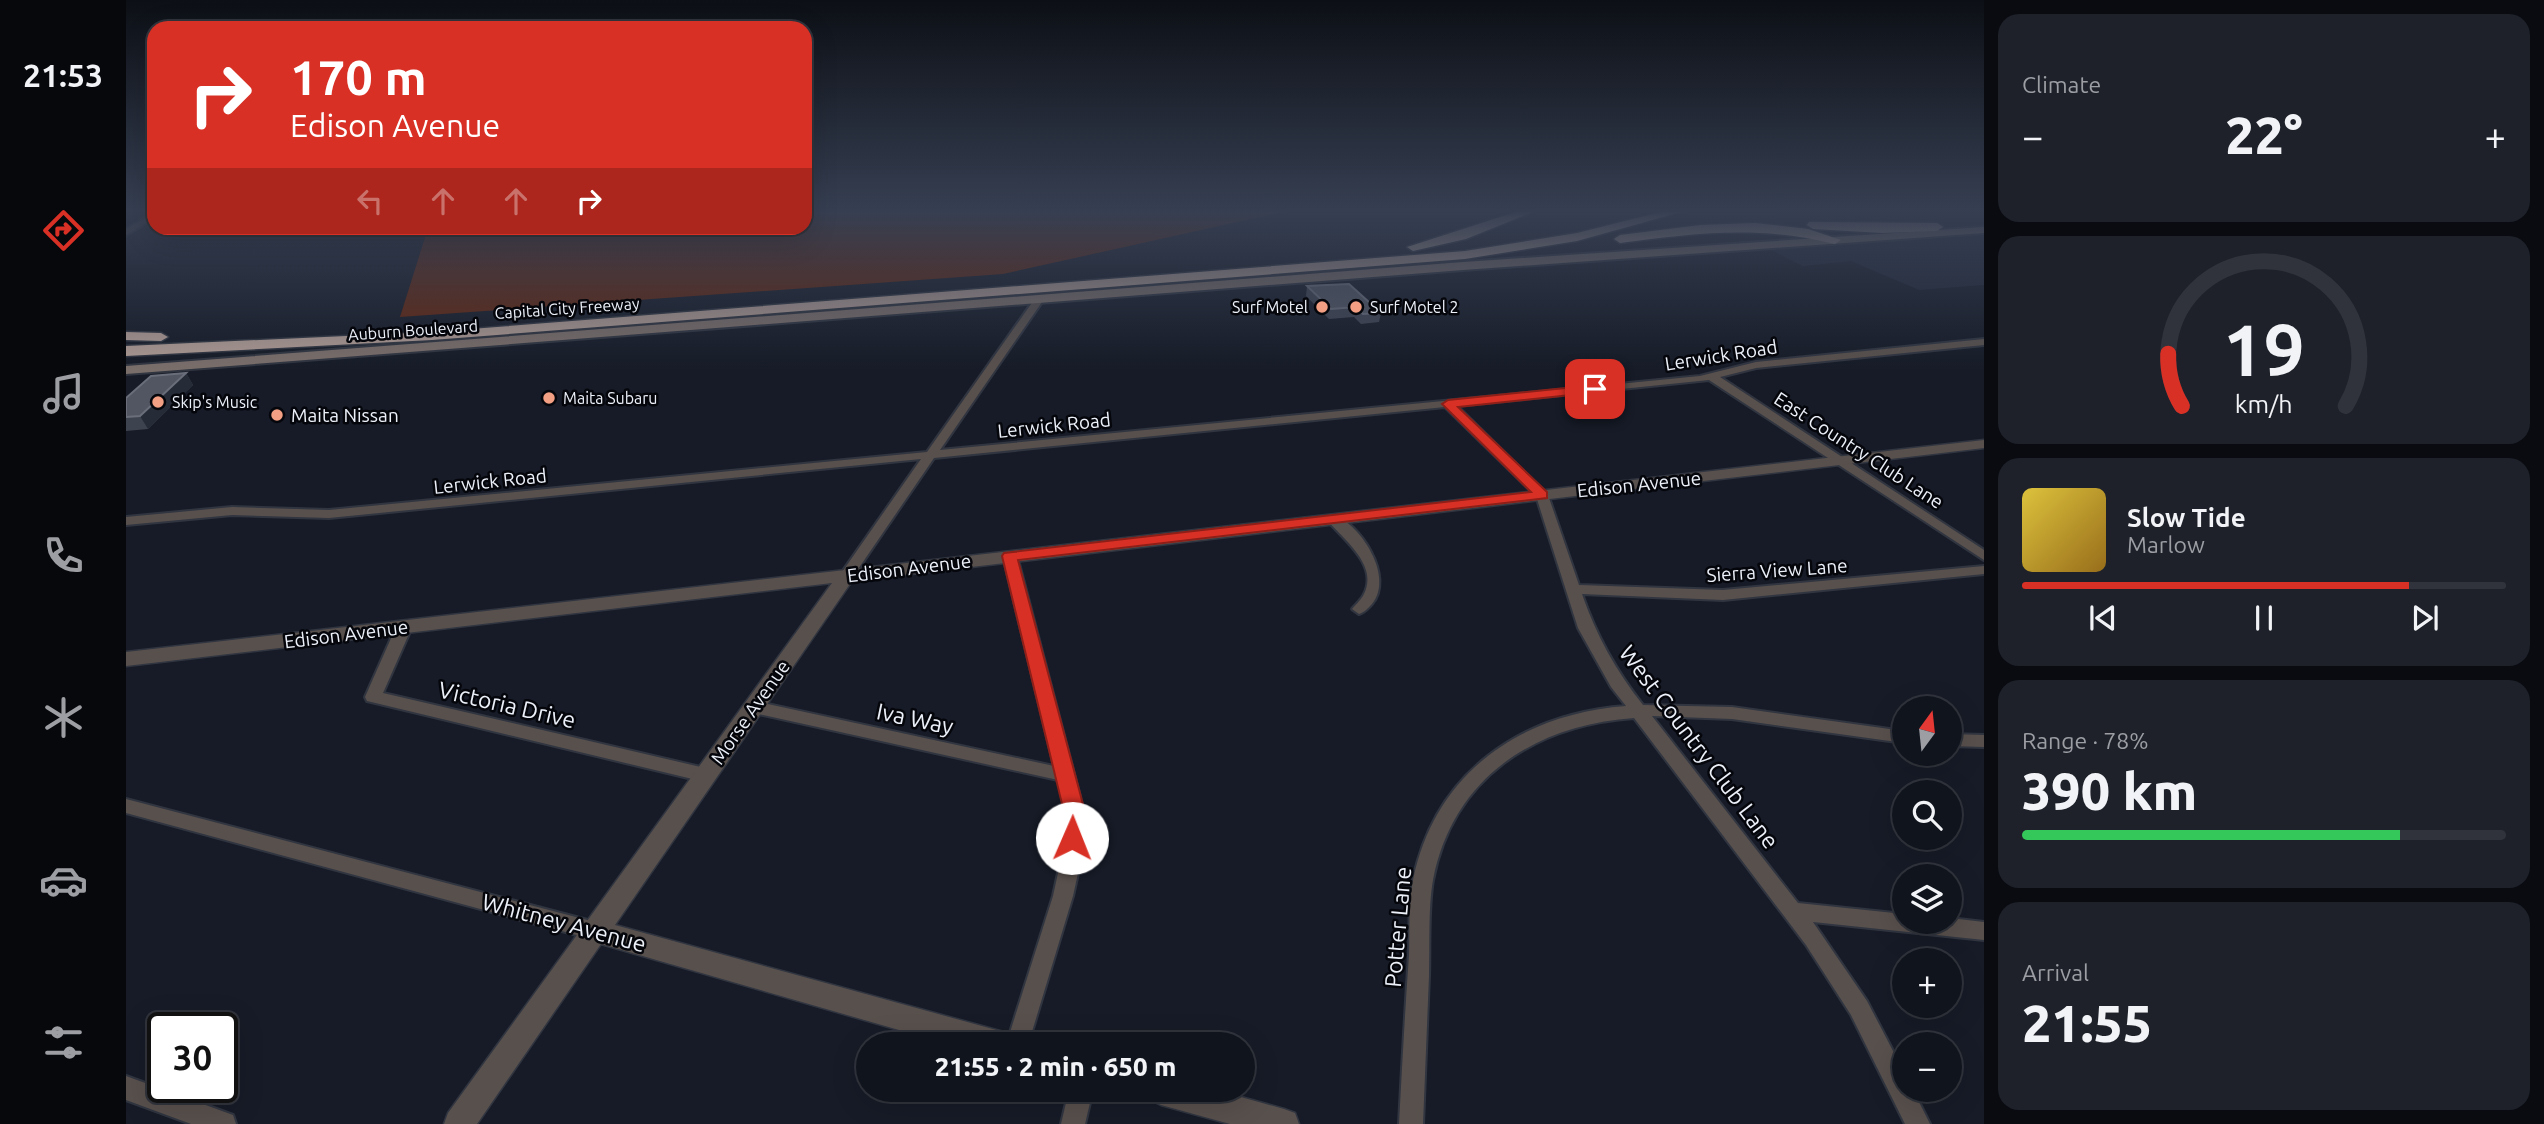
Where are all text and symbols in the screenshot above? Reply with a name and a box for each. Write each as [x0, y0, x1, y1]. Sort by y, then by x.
icon: right [175, 49, 266, 140]
text: 170 m [290, 49, 427, 104]
text: 21:53 [23, 57, 103, 93]
text: Climate [2022, 72, 2101, 97]
text: 22° [2225, 106, 2303, 164]
text: Edison Avenue [290, 107, 500, 143]
text: − [2022, 115, 2043, 157]
text: + [2485, 115, 2506, 157]
icon: left [351, 182, 389, 220]
icon: ahead [424, 182, 462, 220]
icon: ahead [497, 182, 535, 220]
icon: right [570, 182, 608, 220]
icon: directions [39, 206, 88, 255]
street label: Capital City Freeway [494, 294, 640, 322]
place label: Surf Motel [1232, 298, 1308, 316]
place label: Surf Motel 2 [1370, 298, 1459, 316]
marker: Surf Motel [1314, 299, 1330, 315]
marker: Surf Motel 2 [1348, 299, 1364, 315]
text: 19 [2223, 308, 2305, 390]
street label: Auburn Boulevard [348, 316, 478, 344]
street label: Lerwick Road [1663, 335, 1779, 375]
pin [1565, 359, 1625, 419]
icon: music [39, 369, 88, 418]
icon: arrive [1576, 370, 1614, 408]
street label: East Country Club Lane [1770, 387, 1948, 513]
place label: Maita Subaru [563, 389, 657, 407]
marker: Maita Subaru [541, 390, 557, 406]
text: km/h [2235, 390, 2293, 418]
place label: Skip's Music [172, 393, 258, 411]
marker: Skip's Music [150, 394, 166, 410]
place label: Maita Nissan [291, 404, 399, 426]
marker: Maita Nissan [269, 407, 285, 423]
street label: Lerwick Road [996, 408, 1112, 442]
street label: Lerwick Road [432, 464, 548, 498]
street label: Edison Avenue [1576, 467, 1702, 501]
text: Slow Tide [2127, 503, 2246, 532]
icon: phone [39, 531, 88, 580]
text: Marlow [2127, 532, 2205, 557]
street label: Edison Avenue [846, 549, 972, 587]
street label: Sierra View Lane [1706, 554, 1848, 586]
icon: previous [2084, 599, 2122, 637]
icon: pause [2245, 599, 2283, 637]
icon: next [2406, 599, 2444, 637]
street label: Edison Avenue [283, 615, 409, 653]
street label: West Country Club Lane [1615, 640, 1784, 853]
street label: Morse Avenue [706, 656, 794, 768]
street label: Victoria Drive [436, 677, 578, 732]
icon: climate [39, 693, 88, 742]
north arrow [1892, 696, 1962, 766]
map controls [1892, 696, 1962, 1102]
street label: Iva Way [874, 698, 956, 739]
text: Range · 78% [2022, 728, 2149, 753]
text: 390 km [2022, 762, 2197, 820]
button: search [1892, 780, 1962, 850]
position arrow [1035, 801, 1109, 875]
icon: car [39, 856, 88, 905]
button: layers [1892, 864, 1962, 934]
street label: Potter Lane [1380, 866, 1415, 988]
street label: Whitney Avenue [479, 889, 649, 956]
button: + [1892, 948, 1962, 1018]
text: Arrival [2022, 960, 2089, 985]
text: 21:55 [2022, 994, 2152, 1052]
speed limit sign: 30 [147, 1012, 238, 1103]
icon: filters [39, 1018, 88, 1067]
button: − [1892, 1032, 1962, 1102]
text: 21:55 · 2 min · 650 m [935, 1052, 1176, 1081]

